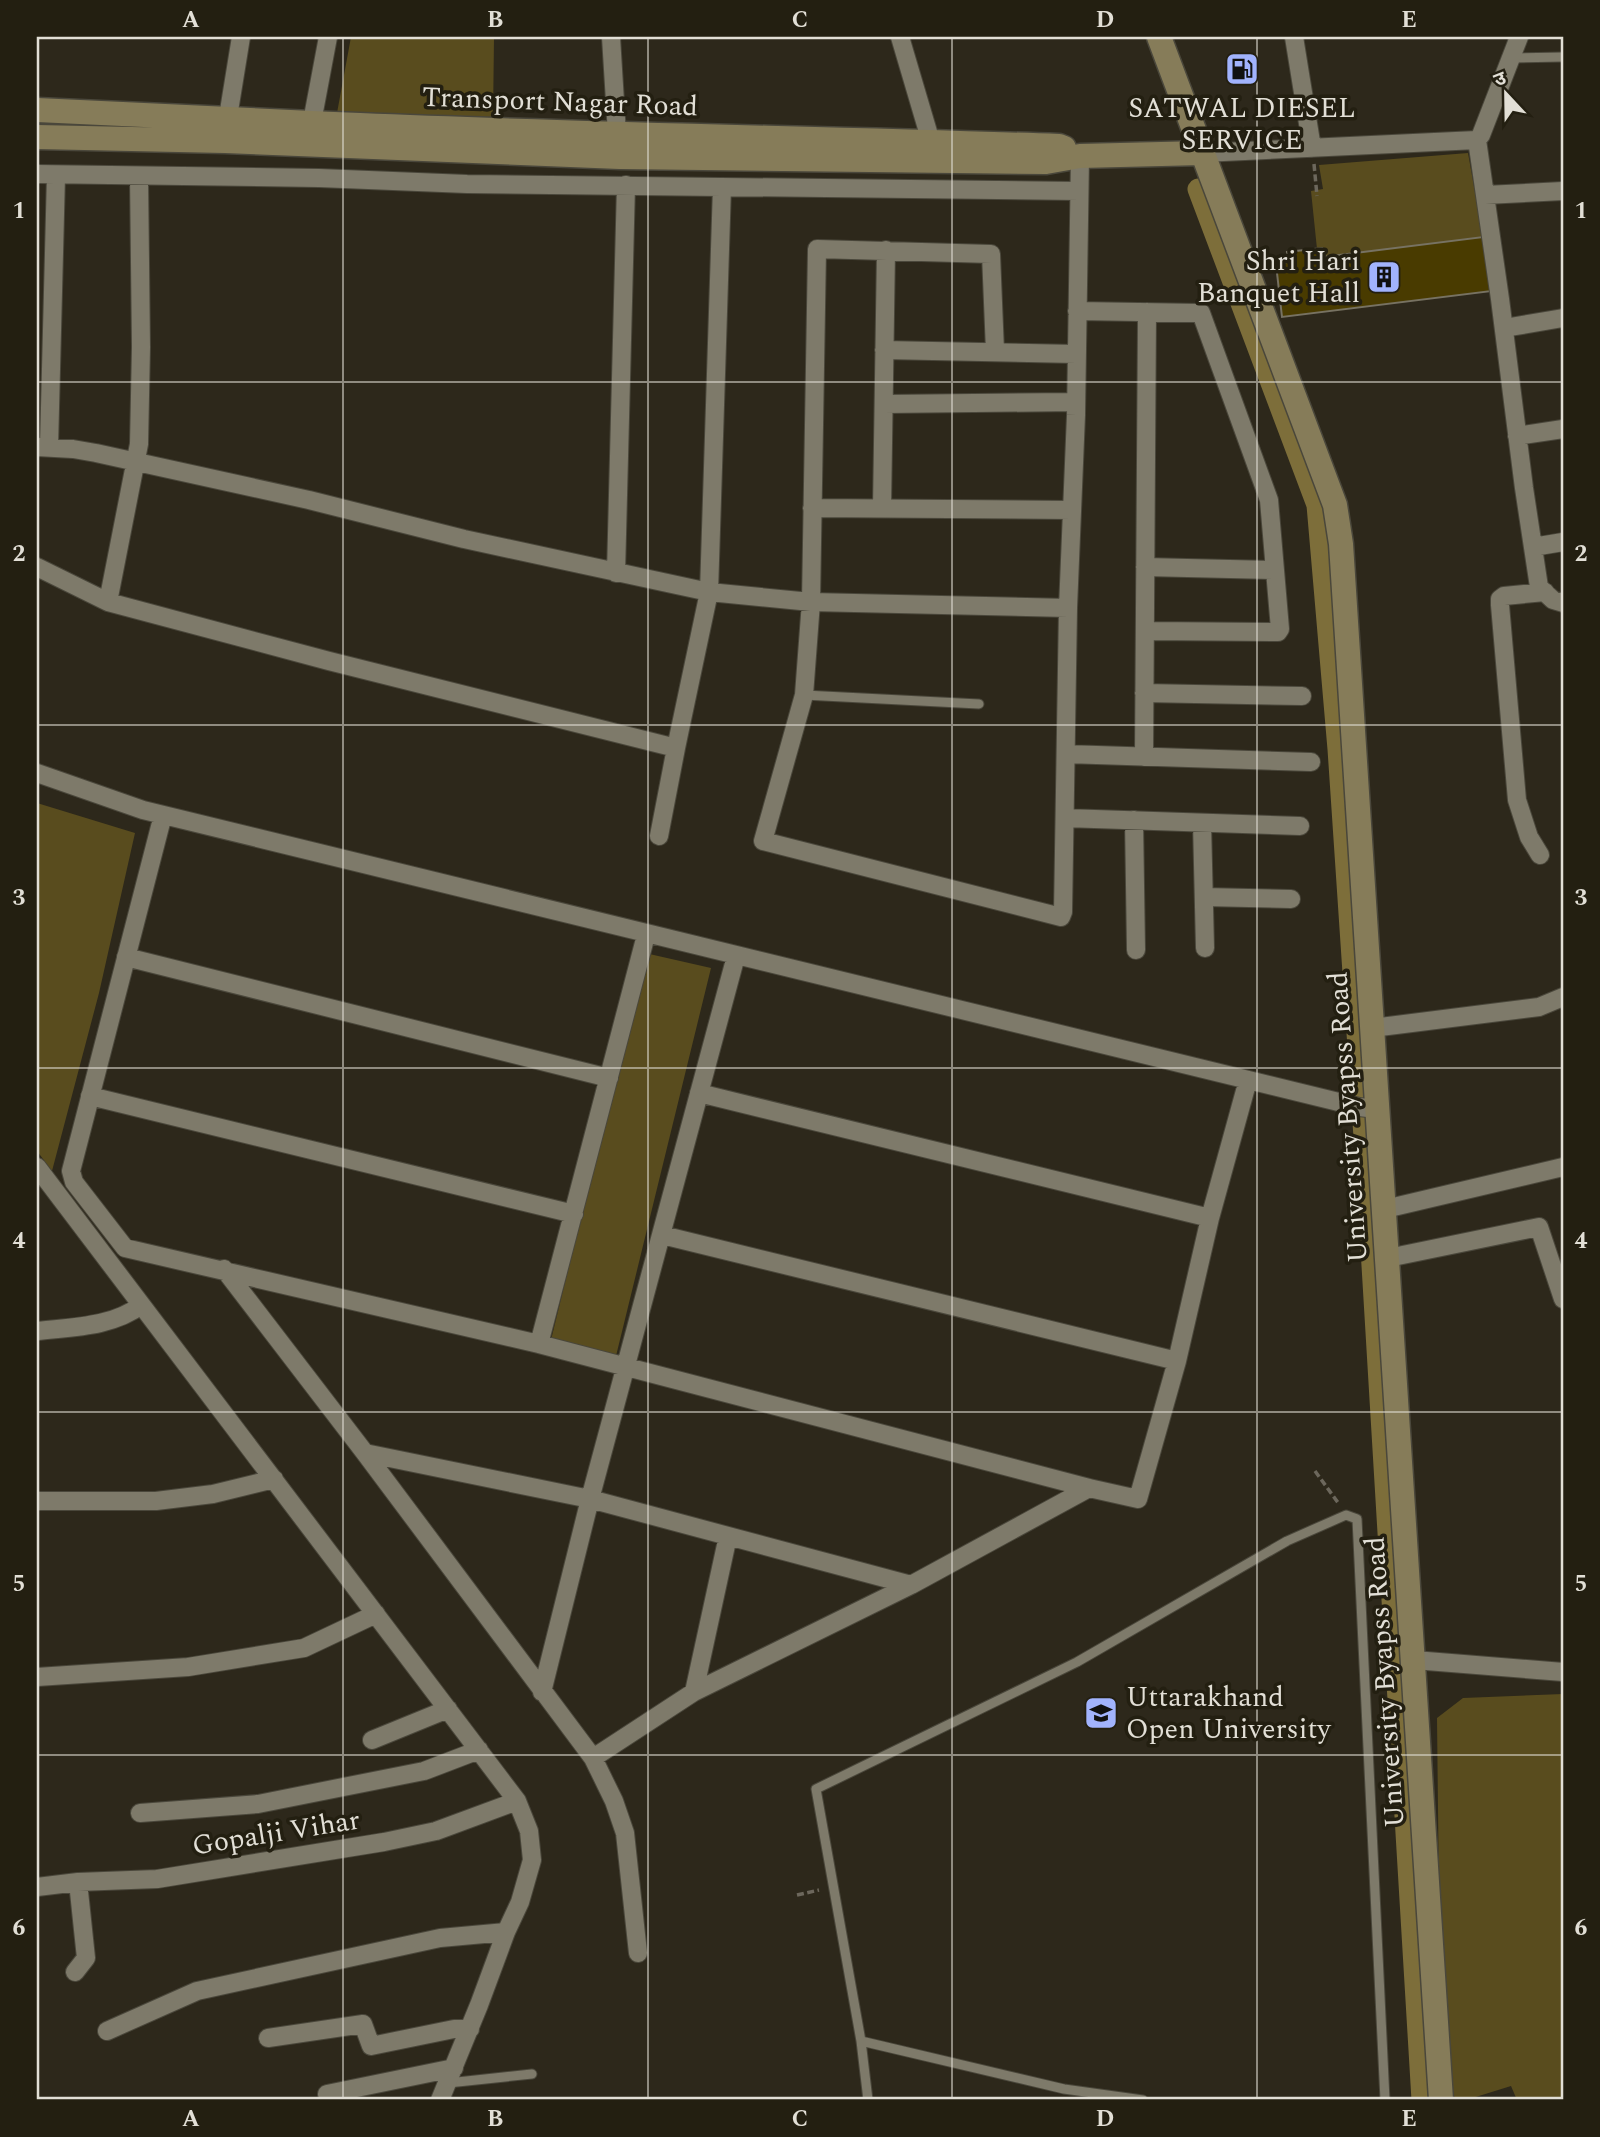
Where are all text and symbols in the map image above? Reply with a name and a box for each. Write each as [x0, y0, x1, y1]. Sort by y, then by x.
text: A [182, 3, 200, 38]
text: B [487, 3, 503, 38]
text: C [792, 3, 808, 38]
text: D [1096, 3, 1114, 38]
text: E [1401, 3, 1417, 38]
fuel station icon: SATWAL DIESEL SERVICE [1223, 50, 1261, 88]
north arrow [1470, 60, 1540, 130]
text: उ [1490, 64, 1512, 95]
street label: Transport Nagar Road [421, 76, 699, 128]
place label: SATWAL DIESEL SERVICE [1128, 87, 1356, 162]
text: 1 [13, 194, 25, 229]
text: 1 [1575, 194, 1587, 229]
place label: Shri Hari Banquet Hall [1197, 240, 1360, 315]
building icon: Shri Hari Banquet Hall [1365, 258, 1403, 296]
text: 2 [13, 537, 26, 572]
text: 2 [1575, 537, 1588, 572]
text: 3 [13, 881, 26, 916]
text: 3 [1575, 881, 1588, 916]
street label: University Byapss Road [1316, 970, 1380, 1264]
text: 4 [13, 1224, 26, 1259]
text: 4 [1575, 1224, 1588, 1259]
street label: University Byapss Road [1353, 1535, 1417, 1829]
text: 5 [13, 1567, 25, 1602]
text: 5 [1575, 1567, 1587, 1602]
place label: Uttarakhand Open University [1126, 1676, 1332, 1751]
school or university icon: Uttarakhand Open University [1082, 1694, 1120, 1732]
street label: Gopalji Vihar [189, 1799, 363, 1867]
text: 6 [13, 1911, 26, 1946]
text: 6 [1575, 1911, 1588, 1946]
text: A [182, 2102, 200, 2137]
text: B [487, 2102, 503, 2137]
text: C [792, 2102, 808, 2137]
text: D [1096, 2102, 1114, 2137]
text: E [1401, 2102, 1417, 2137]

